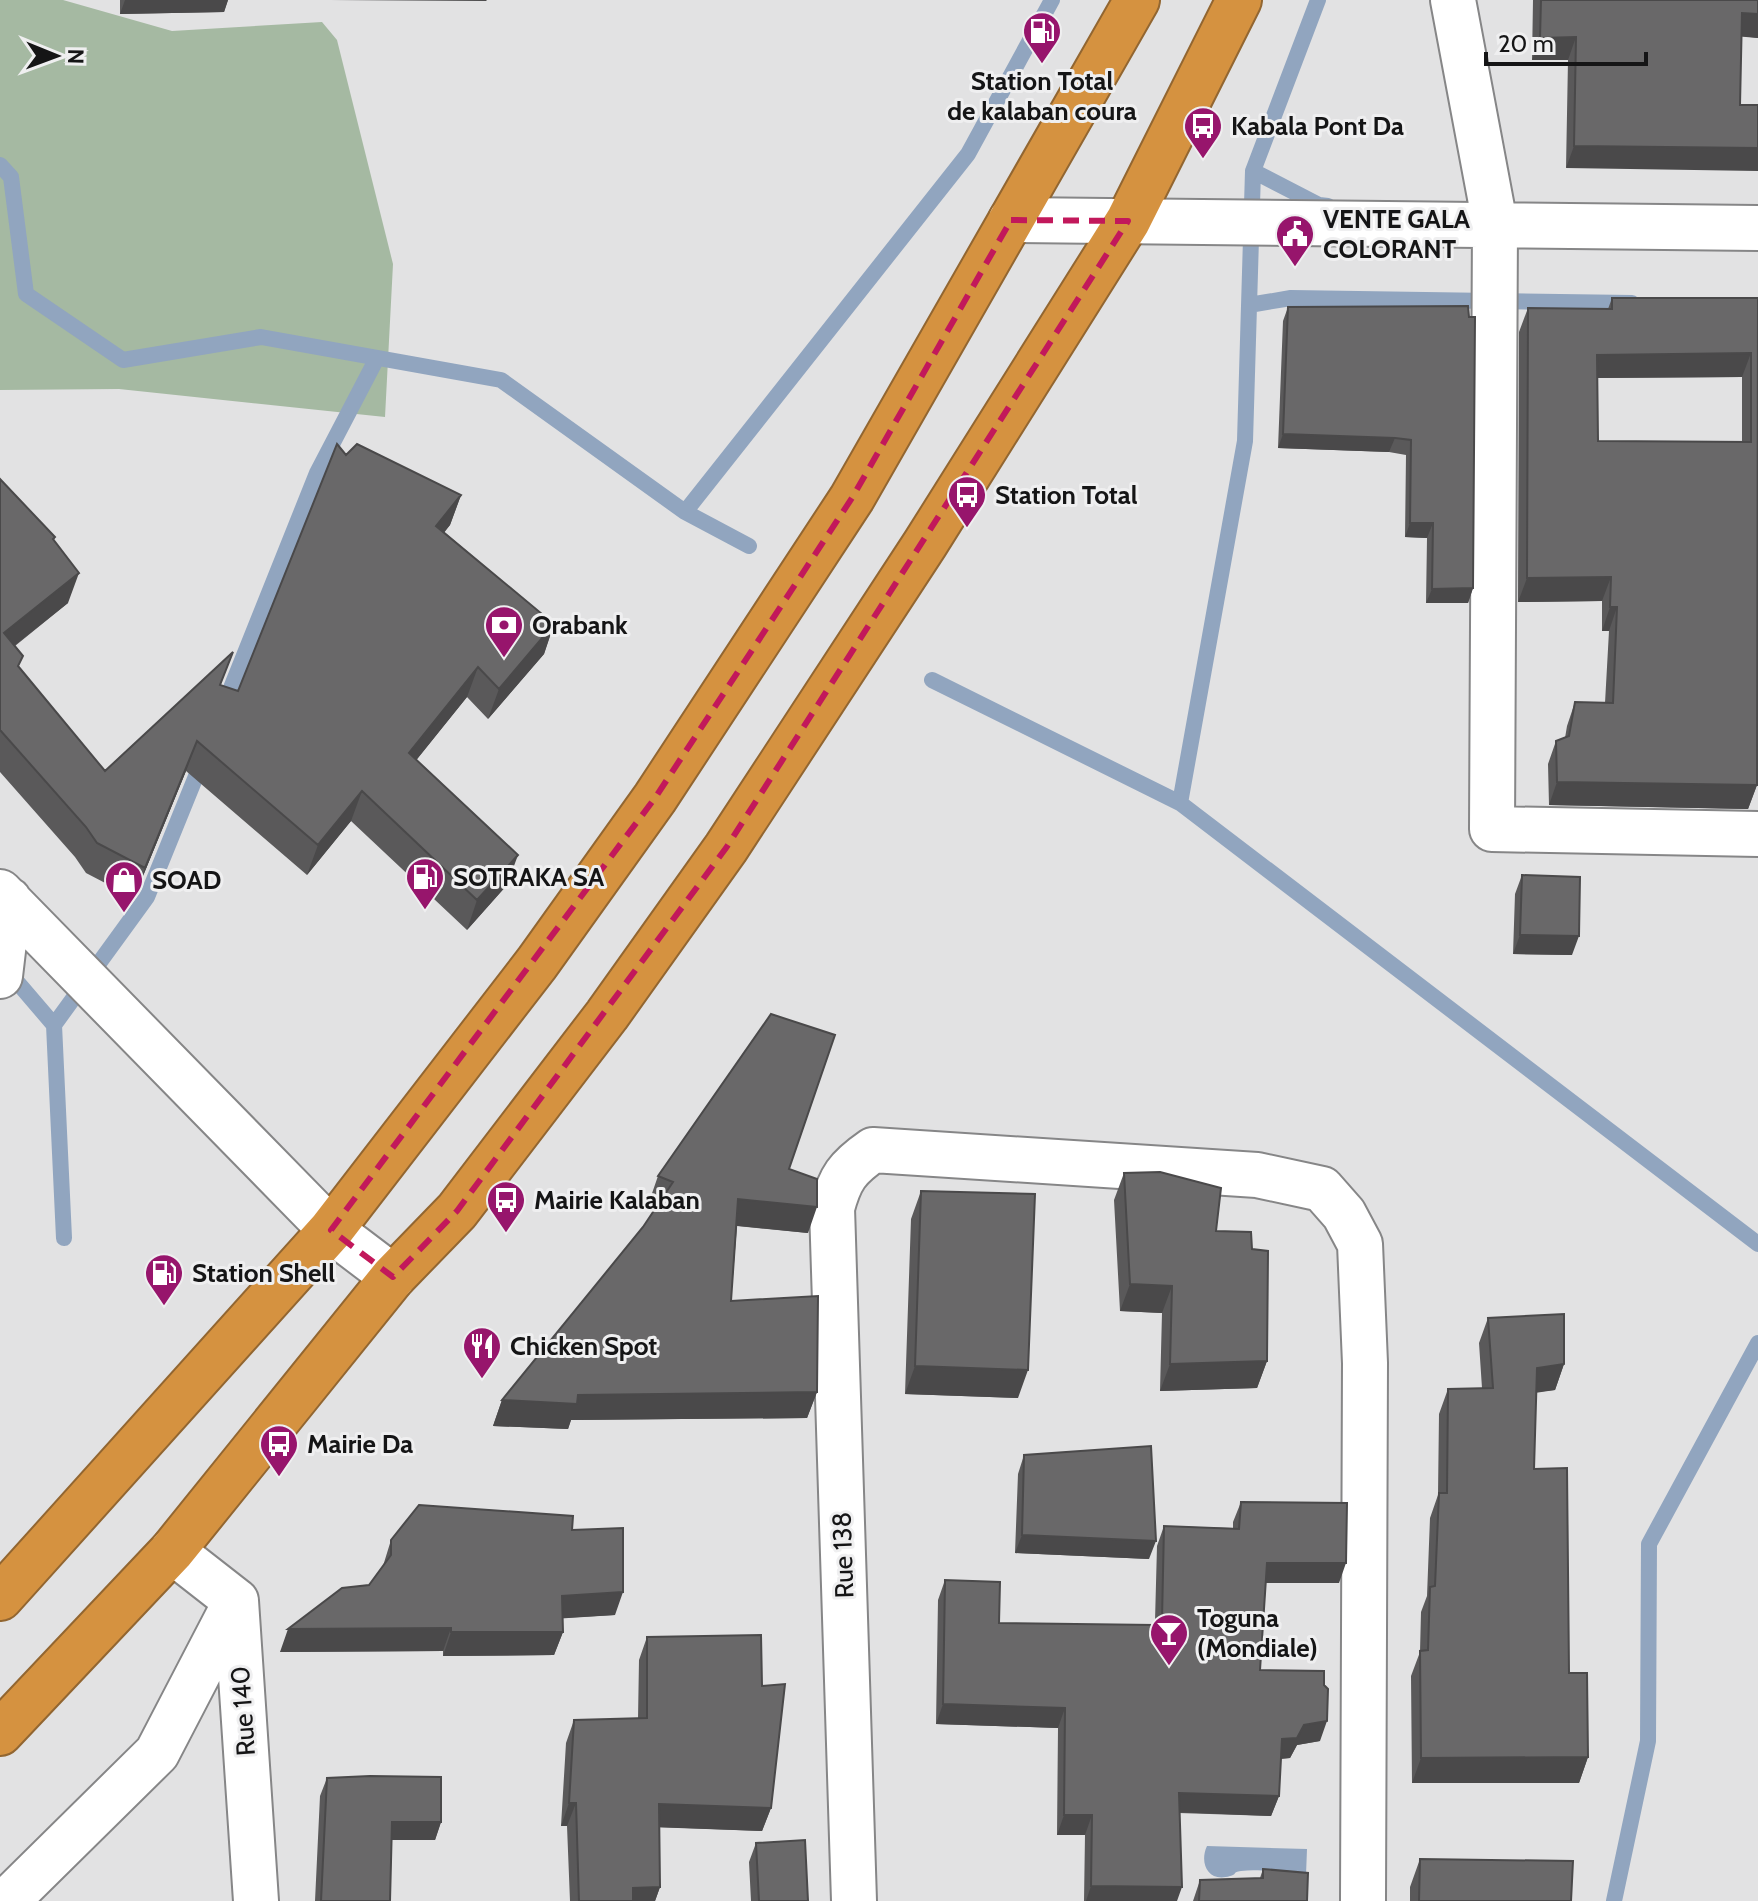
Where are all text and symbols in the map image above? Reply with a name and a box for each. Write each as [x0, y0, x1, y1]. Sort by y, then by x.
fuel station icon: Station Total de kalaban coura [1021, 10, 1063, 65]
north arrow [16, 16, 96, 96]
scale bar [1486, 16, 1646, 66]
text: 20 m [1498, 29, 1554, 58]
text: N [62, 48, 89, 64]
place label: Station Total de kalaban coura [947, 65, 1137, 127]
bus stop icon: Kabala Pont Da [1182, 105, 1224, 160]
place label: Kabala Pont Da [1231, 110, 1404, 142]
place label: VENTE GALA COLORANT [1323, 203, 1471, 265]
public building icon: VENTE GALA COLORANT [1274, 213, 1316, 268]
bus stop icon: Station Total [946, 474, 988, 529]
place label: Station Total [995, 479, 1138, 511]
bank icon: Orabank [483, 604, 525, 659]
place label: Orabank [532, 609, 628, 641]
fuel station icon: SOTRAKA SA [404, 856, 446, 911]
shop icon: SOAD [103, 859, 145, 914]
place label: SOTRAKA SA [453, 861, 605, 893]
place label: SOAD [152, 864, 222, 896]
bus stop icon: Mairie Kalaban [485, 1179, 527, 1234]
place label: Mairie Kalaban [534, 1184, 700, 1216]
fuel station icon: Station Shell [143, 1252, 185, 1307]
place label: Station Shell [192, 1257, 335, 1289]
restaurant icon: Chicken Spot [461, 1325, 503, 1380]
place label: Chicken Spot [510, 1330, 657, 1362]
bus stop icon: Mairie Da [258, 1423, 300, 1478]
place label: Mairie Da [307, 1428, 413, 1460]
street label: Rue 138 [826, 1511, 860, 1599]
place label: Toguna (Mondiale) [1197, 1602, 1318, 1664]
bar icon: Toguna (Mondiale) [1148, 1612, 1190, 1667]
street label: Rue 140 [224, 1665, 262, 1757]

